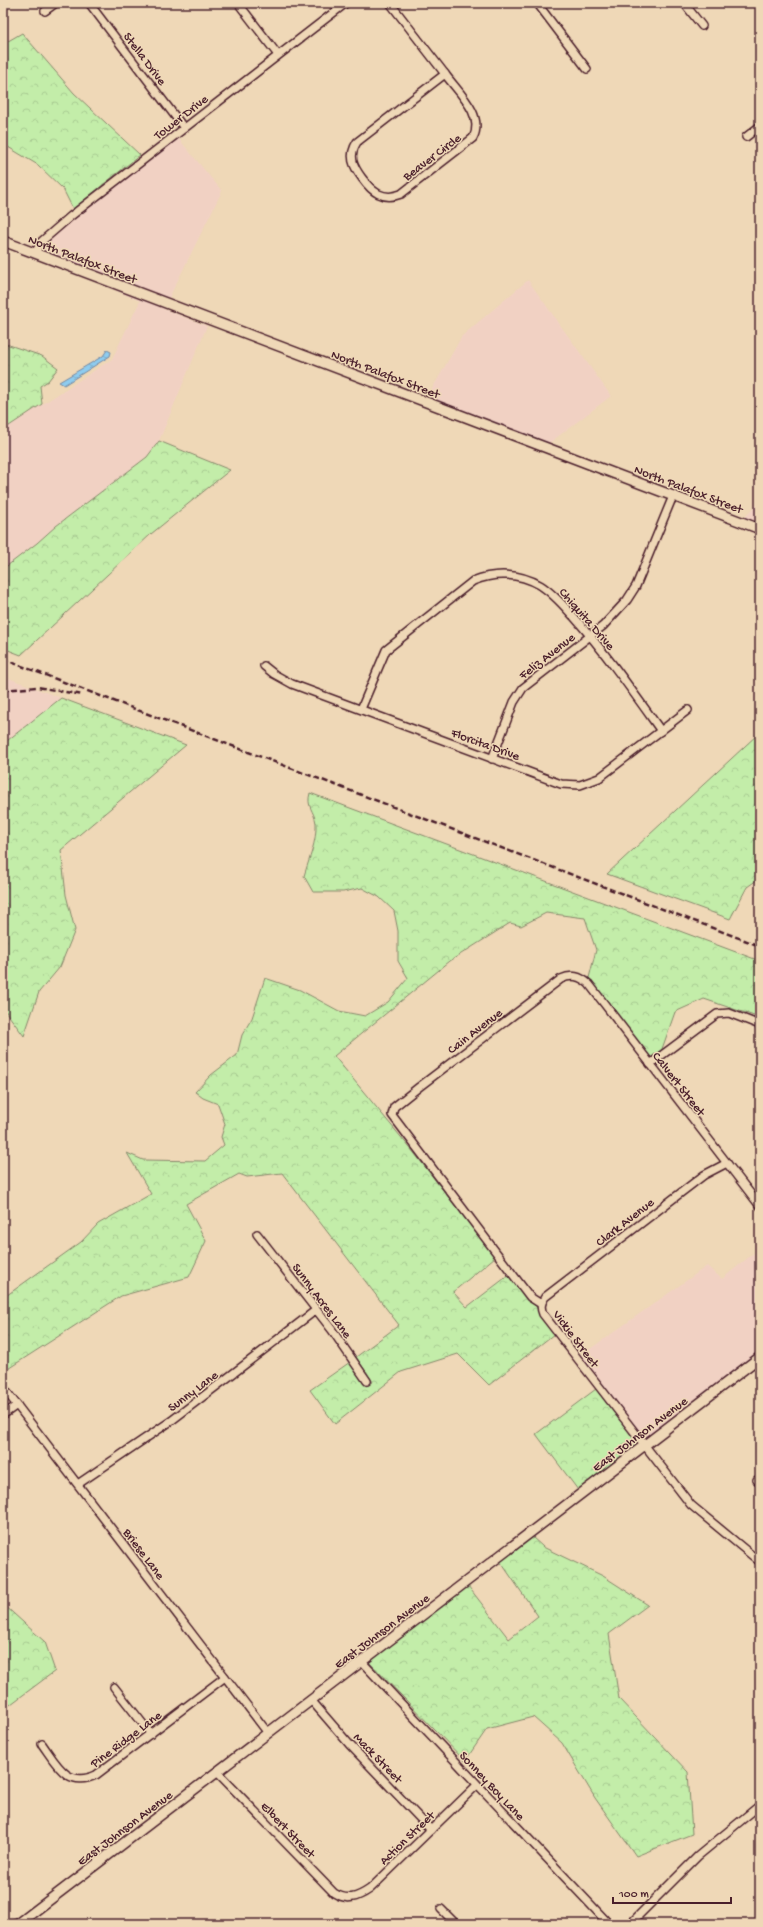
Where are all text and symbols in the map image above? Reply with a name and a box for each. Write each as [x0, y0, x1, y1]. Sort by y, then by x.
street label: Stella Drive [119, 30, 169, 89]
street label: Tower Drive [151, 92, 212, 144]
street label: Beaver Circle [400, 131, 465, 185]
street label: North Palafox Street [26, 233, 140, 289]
street label: North Palafox Street [329, 348, 443, 404]
street label: North Palafox Street [632, 463, 746, 519]
street label: Chiquita Drive [555, 585, 617, 654]
street label: Feliz Avenue [516, 630, 579, 684]
street label: Florcita Drive [448, 726, 522, 765]
street label: Cain Avenue [445, 1006, 506, 1058]
street label: Calvert Street [648, 1049, 709, 1121]
street label: Clark Avenue [593, 1195, 658, 1250]
street label: Sunny Acres Lane [288, 1261, 354, 1342]
street label: Vickie Street [548, 1307, 602, 1372]
street label: Sunny Lane [165, 1368, 222, 1416]
street label: East Johnson Avenue [590, 1394, 691, 1476]
street label: Briese Lane [118, 1525, 167, 1583]
street label: East Johnson Avenue [332, 1591, 433, 1673]
street label: Pine Ridge Lane [87, 1708, 165, 1772]
street label: Mack Street [350, 1730, 406, 1788]
street label: Sonney Boy Lane [455, 1749, 527, 1825]
street label: East Johnson Avenue [75, 1788, 176, 1870]
street label: Elbert Street [257, 1800, 319, 1863]
street label: Action Street [377, 1808, 440, 1869]
scale bar [613, 1879, 731, 1905]
text: 100 m [618, 1888, 649, 1902]

